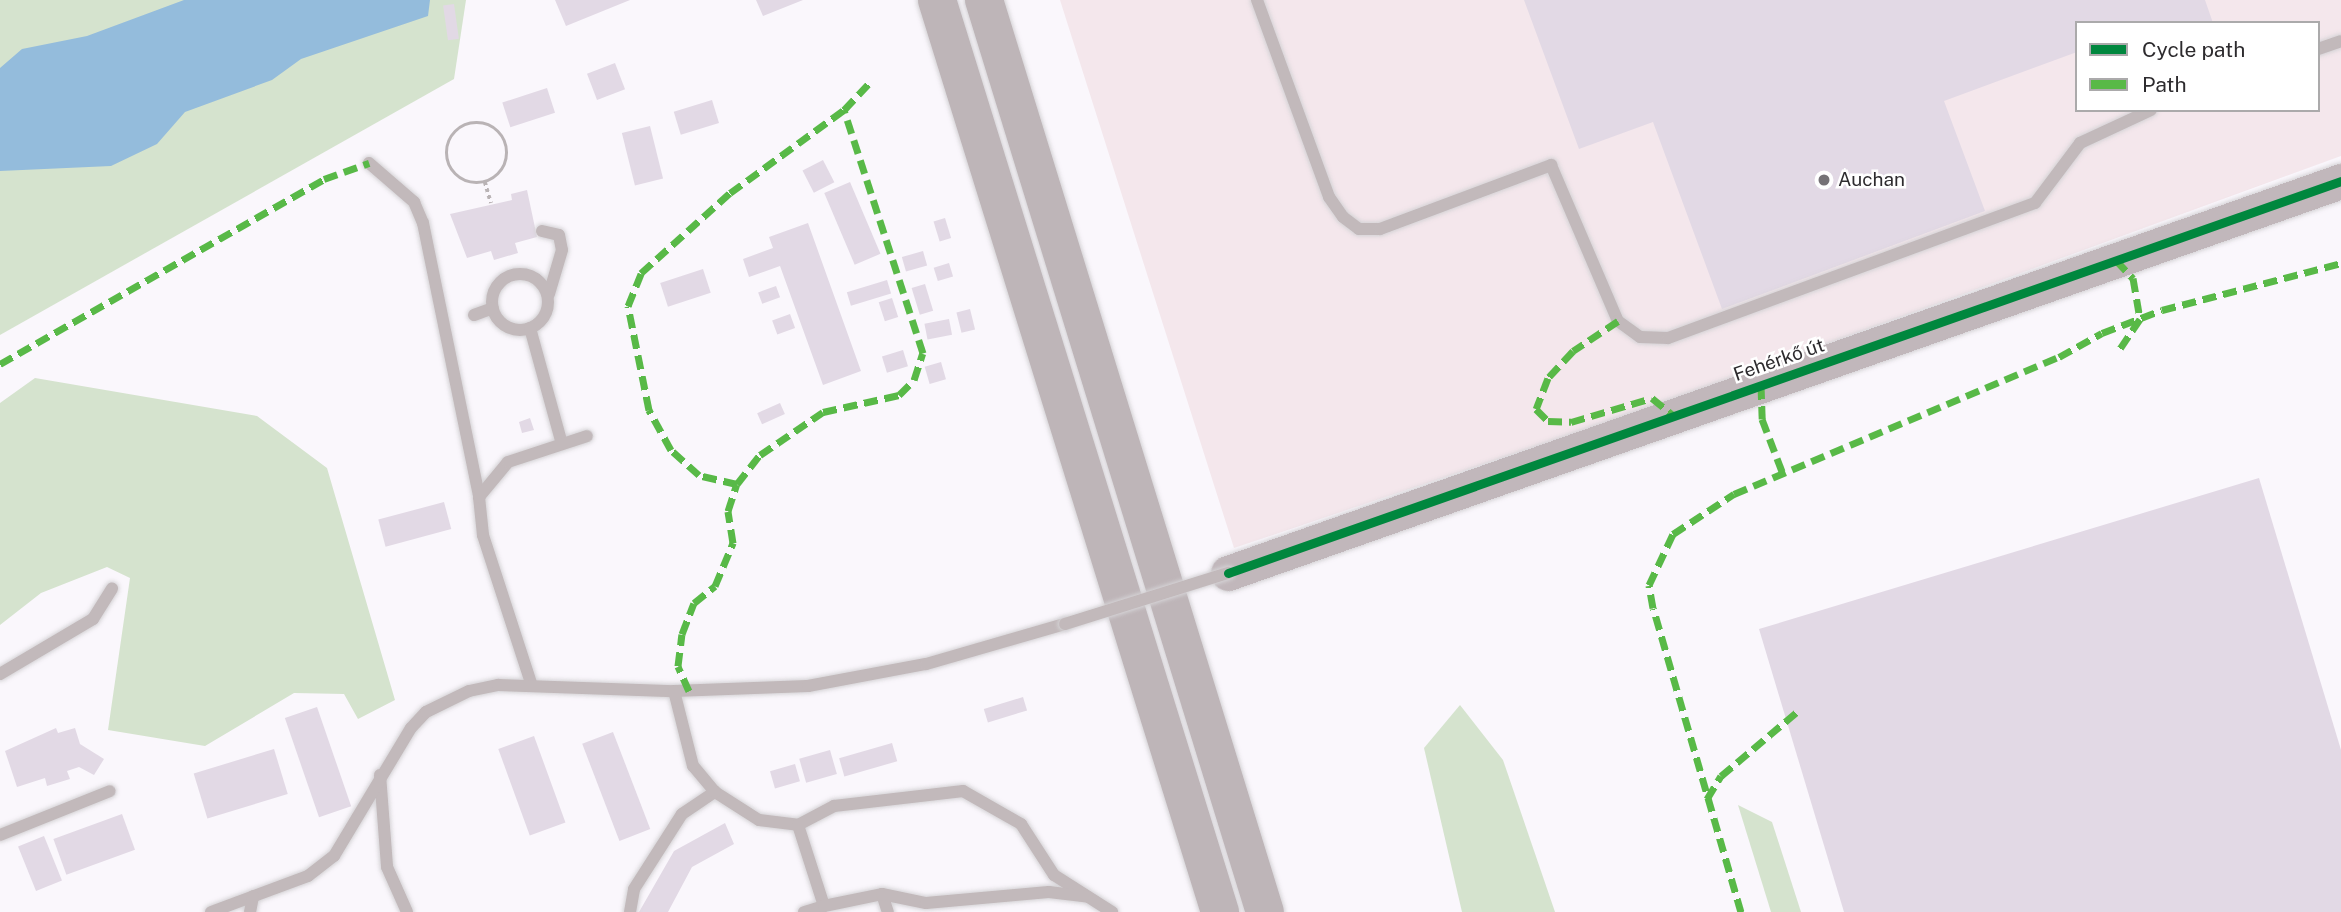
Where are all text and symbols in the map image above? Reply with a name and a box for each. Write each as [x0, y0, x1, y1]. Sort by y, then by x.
legend [2075, 21, 2320, 112]
text: Cycle path [2142, 37, 2245, 62]
text: Path [2142, 72, 2187, 97]
place label: Auchan [1838, 169, 1905, 191]
marker: Auchan [1816, 172, 1832, 188]
street label: Fehérkő út [1730, 334, 1828, 386]

